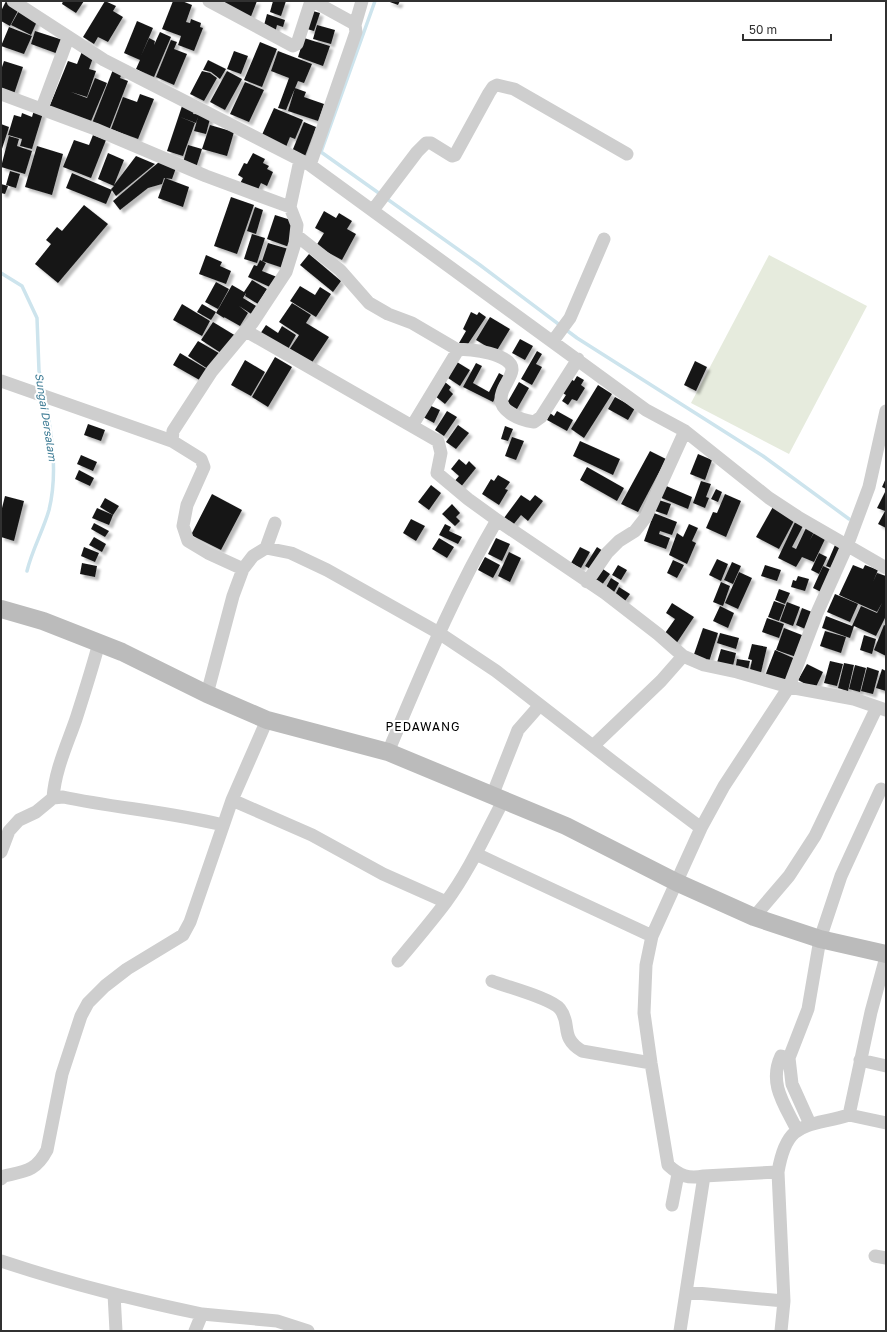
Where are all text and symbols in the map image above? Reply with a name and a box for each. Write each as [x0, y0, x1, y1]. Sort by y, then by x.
scale bar [743, 16, 831, 42]
text: 50 m [749, 22, 777, 37]
water label: Sungai Dersalam [32, 372, 60, 463]
district label: PEDAWANG [385, 719, 461, 734]

